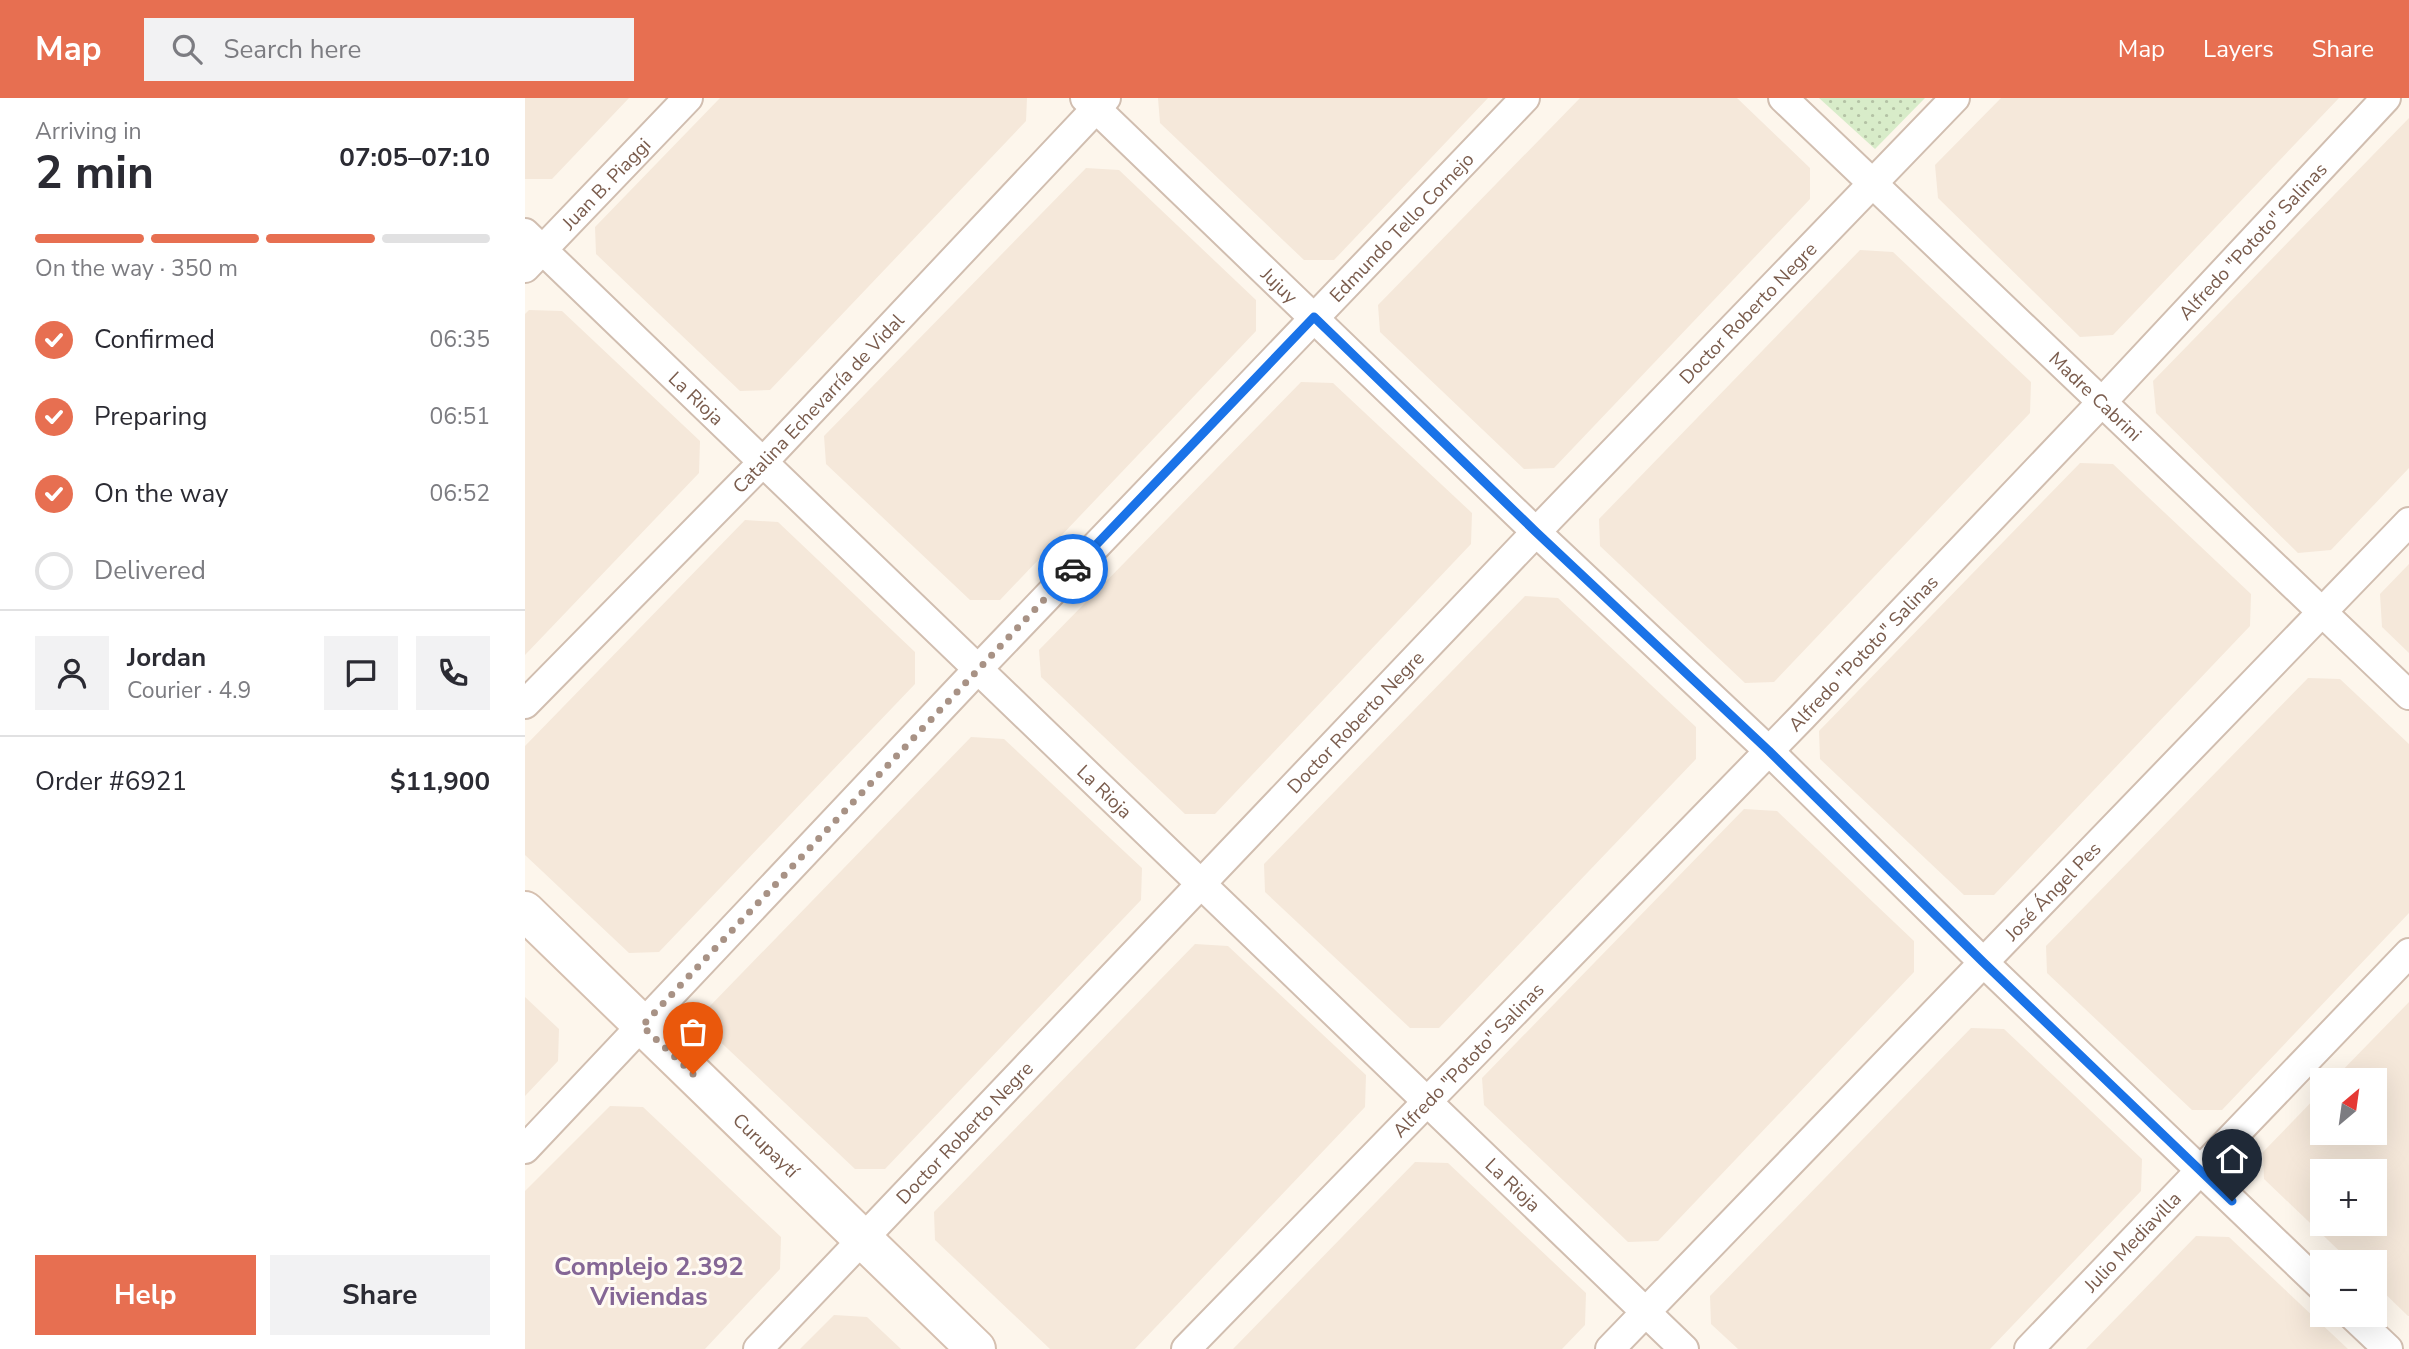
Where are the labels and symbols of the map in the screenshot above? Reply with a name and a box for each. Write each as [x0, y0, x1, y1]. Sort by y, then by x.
street label: Juan B. Piaggi [556, 133, 657, 236]
street label: Edmundo Tello Cornejo [1324, 147, 1480, 308]
street label: Alfredo "Pototo" Salinas [2173, 157, 2333, 326]
street label: Doctor Roberto Negre [1674, 237, 1823, 390]
street label: Jujuy [1254, 261, 1303, 310]
street label: Catalina Echevarría de Vidal [727, 308, 911, 499]
street label: Madre Cabrini [2043, 346, 2147, 447]
street label: La Rioja [662, 366, 729, 432]
courier [1038, 534, 1108, 604]
street label: Alfredo "Pototo" Salinas [1783, 570, 1944, 738]
street label: Doctor Roberto Negre [1282, 645, 1430, 800]
street label: La Rioja [1071, 759, 1138, 825]
street label: José Ángel Pes [1999, 836, 2107, 947]
street label: Alfredo "Pototo" Salinas [1387, 977, 1550, 1144]
pin [663, 1002, 723, 1074]
street label: Doctor Roberto Negre [891, 1056, 1039, 1210]
north arrow [2310, 1068, 2387, 1144]
street label: Curupaytí [727, 1108, 805, 1185]
pin [2202, 1129, 2262, 1201]
street label: La Rioja [1479, 1153, 1546, 1218]
street label: Julio Mediavilla [2078, 1186, 2187, 1299]
district label: Complejo 2.392 Viviendas [554, 1249, 744, 1314]

